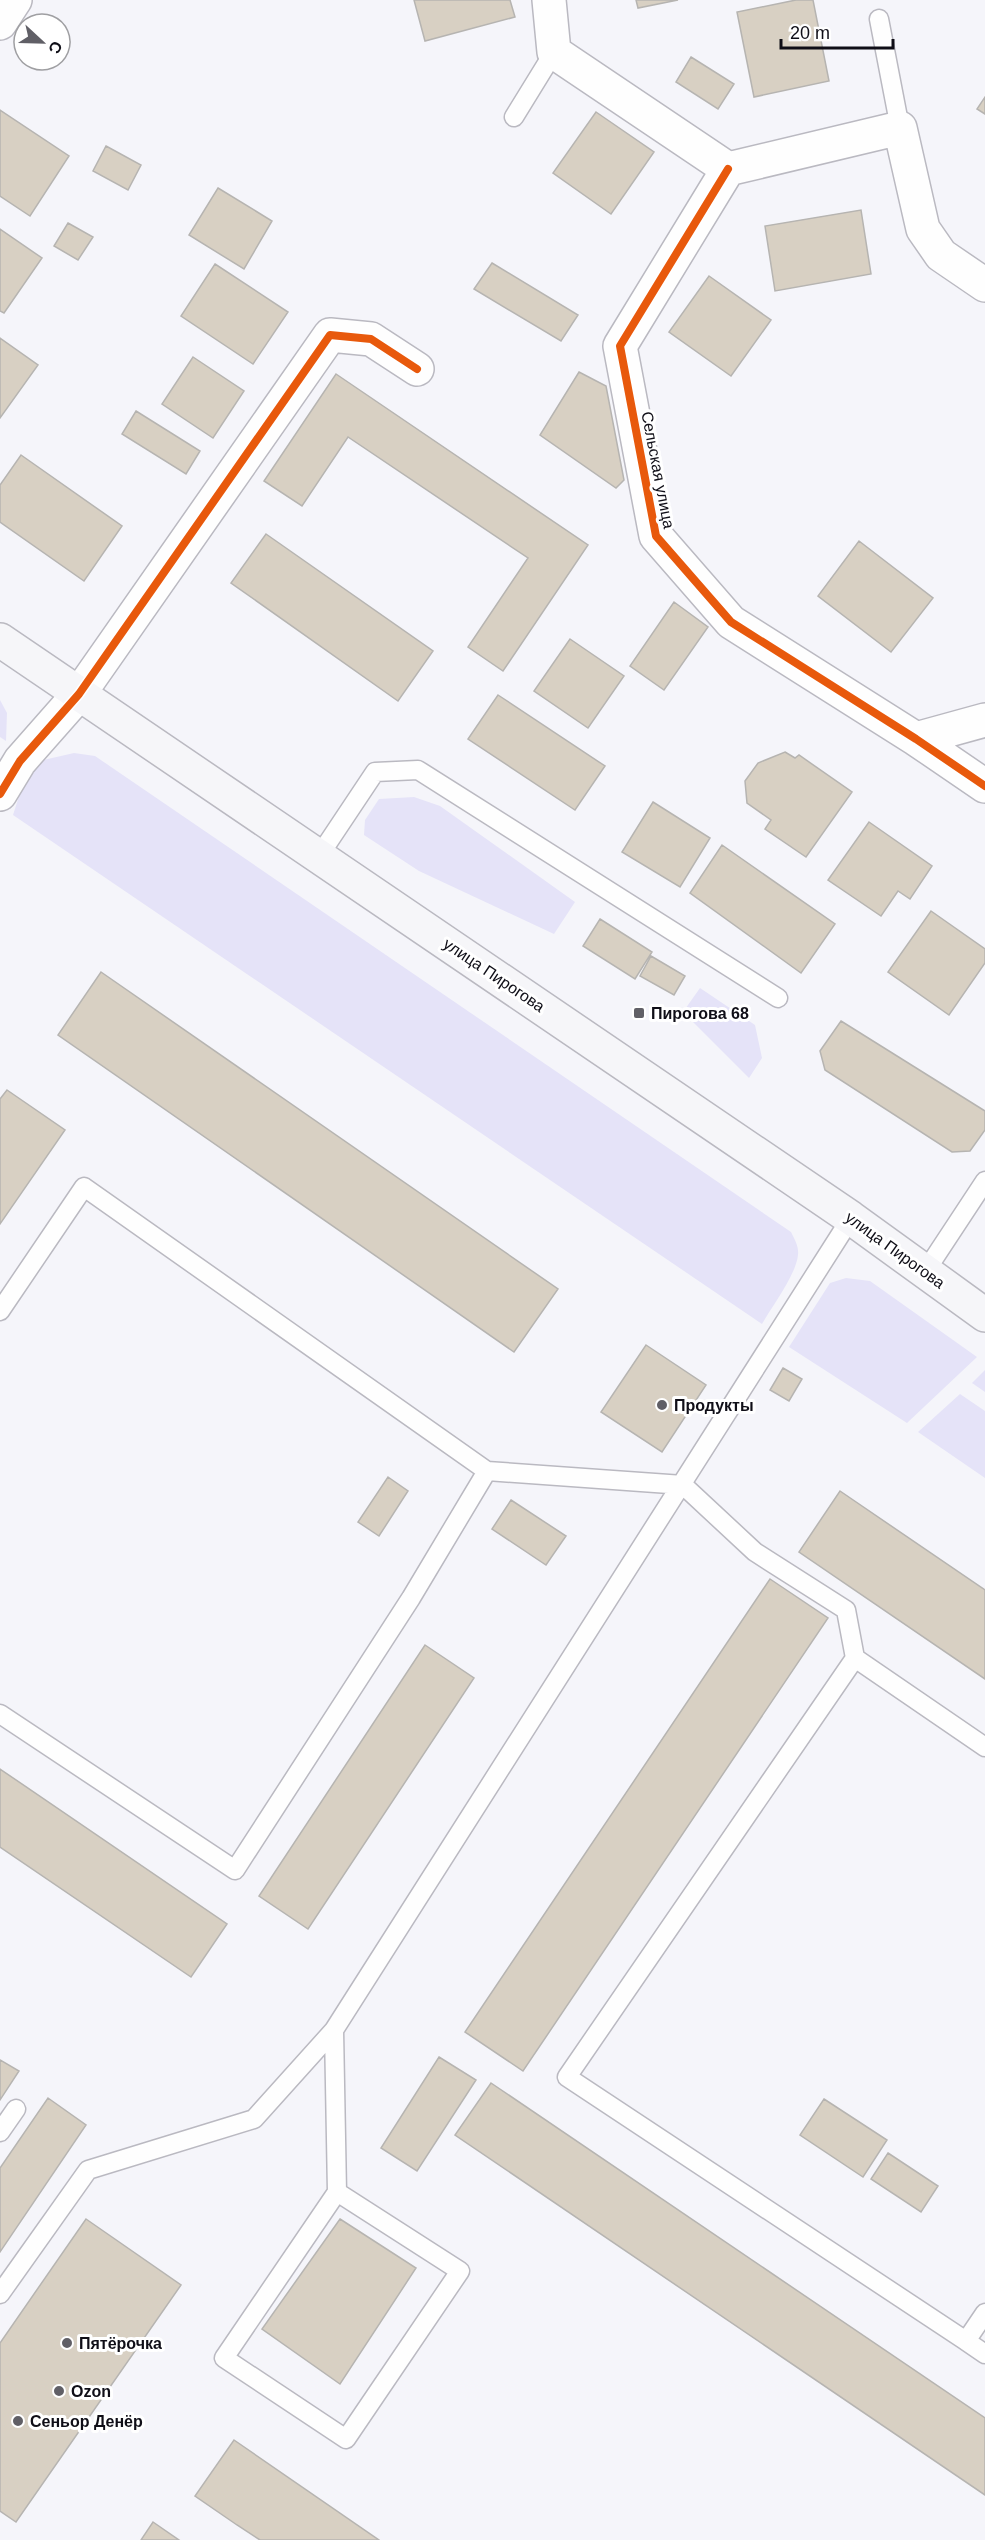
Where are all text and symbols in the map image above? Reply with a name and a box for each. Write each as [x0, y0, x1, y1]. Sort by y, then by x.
north arrow [12, 12, 72, 72]
scale bar [781, 12, 894, 50]
text: 20 m [790, 23, 830, 43]
text: С [45, 39, 65, 56]
street label: Сельская улица [638, 410, 678, 530]
street label: улица Пирогова [440, 935, 548, 1015]
place label: Пирогова 68 [651, 1005, 749, 1022]
marker: Пирогова 68 [632, 1006, 646, 1020]
street label: улица Пирогова [842, 1208, 948, 1292]
place label: Продукты [674, 1397, 754, 1414]
marker: Продукты [655, 1398, 669, 1412]
place label: Пятёрочка [79, 2335, 162, 2352]
marker: Пятёрочка [60, 2336, 74, 2350]
place label: Ozon [71, 2383, 111, 2400]
marker: Ozon [52, 2384, 66, 2398]
place label: Сеньор Денёр [30, 2413, 143, 2430]
marker: Сеньор Денёр [11, 2414, 25, 2428]

